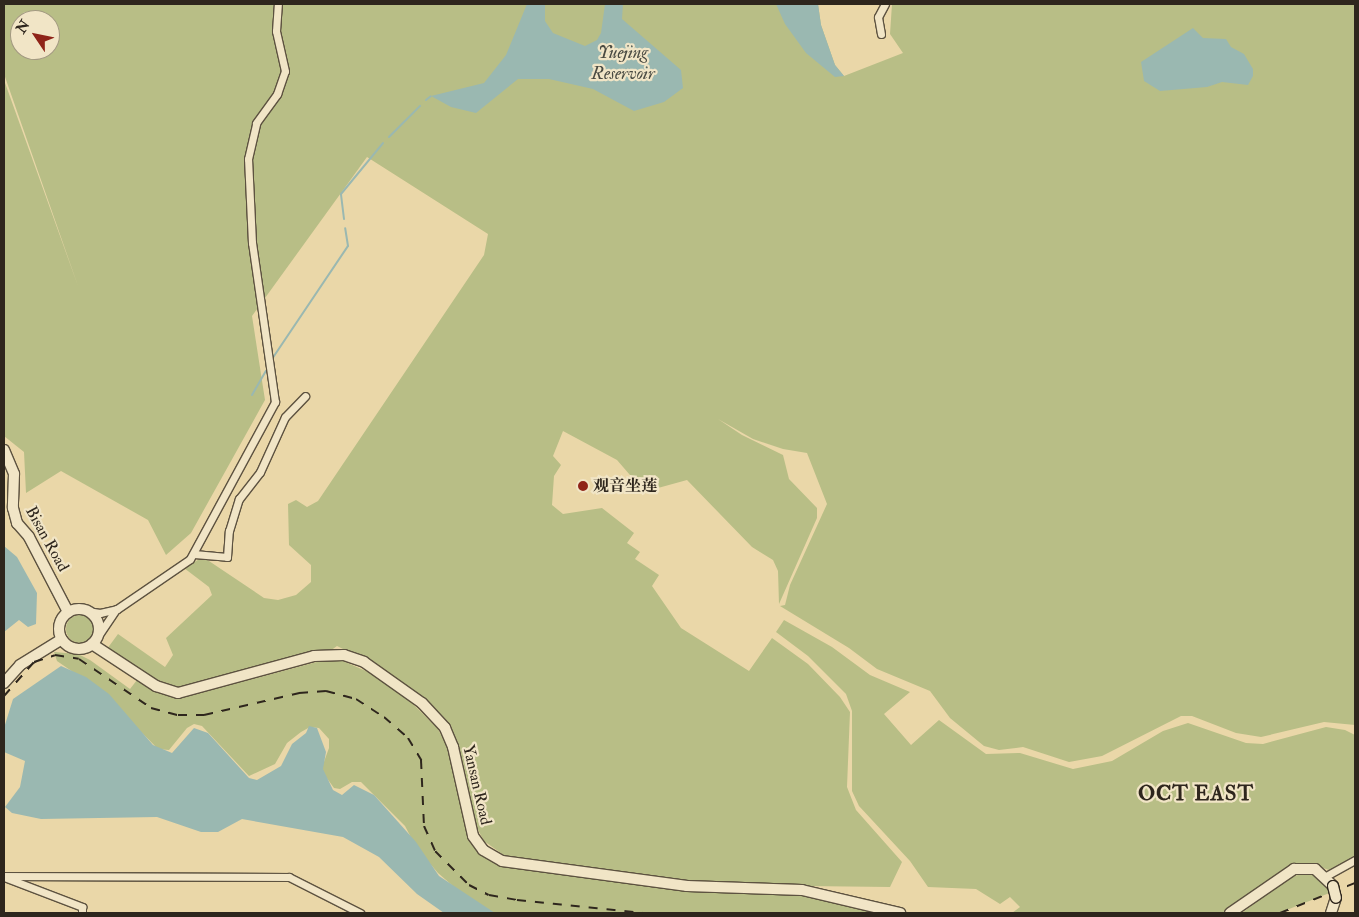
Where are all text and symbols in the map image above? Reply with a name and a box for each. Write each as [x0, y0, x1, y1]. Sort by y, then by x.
north arrow [10, 10, 60, 60]
text: N [12, 17, 34, 37]
water label: Yuejing Reservoir [591, 43, 655, 86]
place label: 观音坐莲 [593, 476, 657, 496]
marker: 观音坐莲 [577, 480, 589, 492]
street label: Bisan Road [21, 503, 73, 575]
street label: Yansan Road [458, 743, 496, 827]
district label: OCT EAST [1137, 781, 1255, 807]

